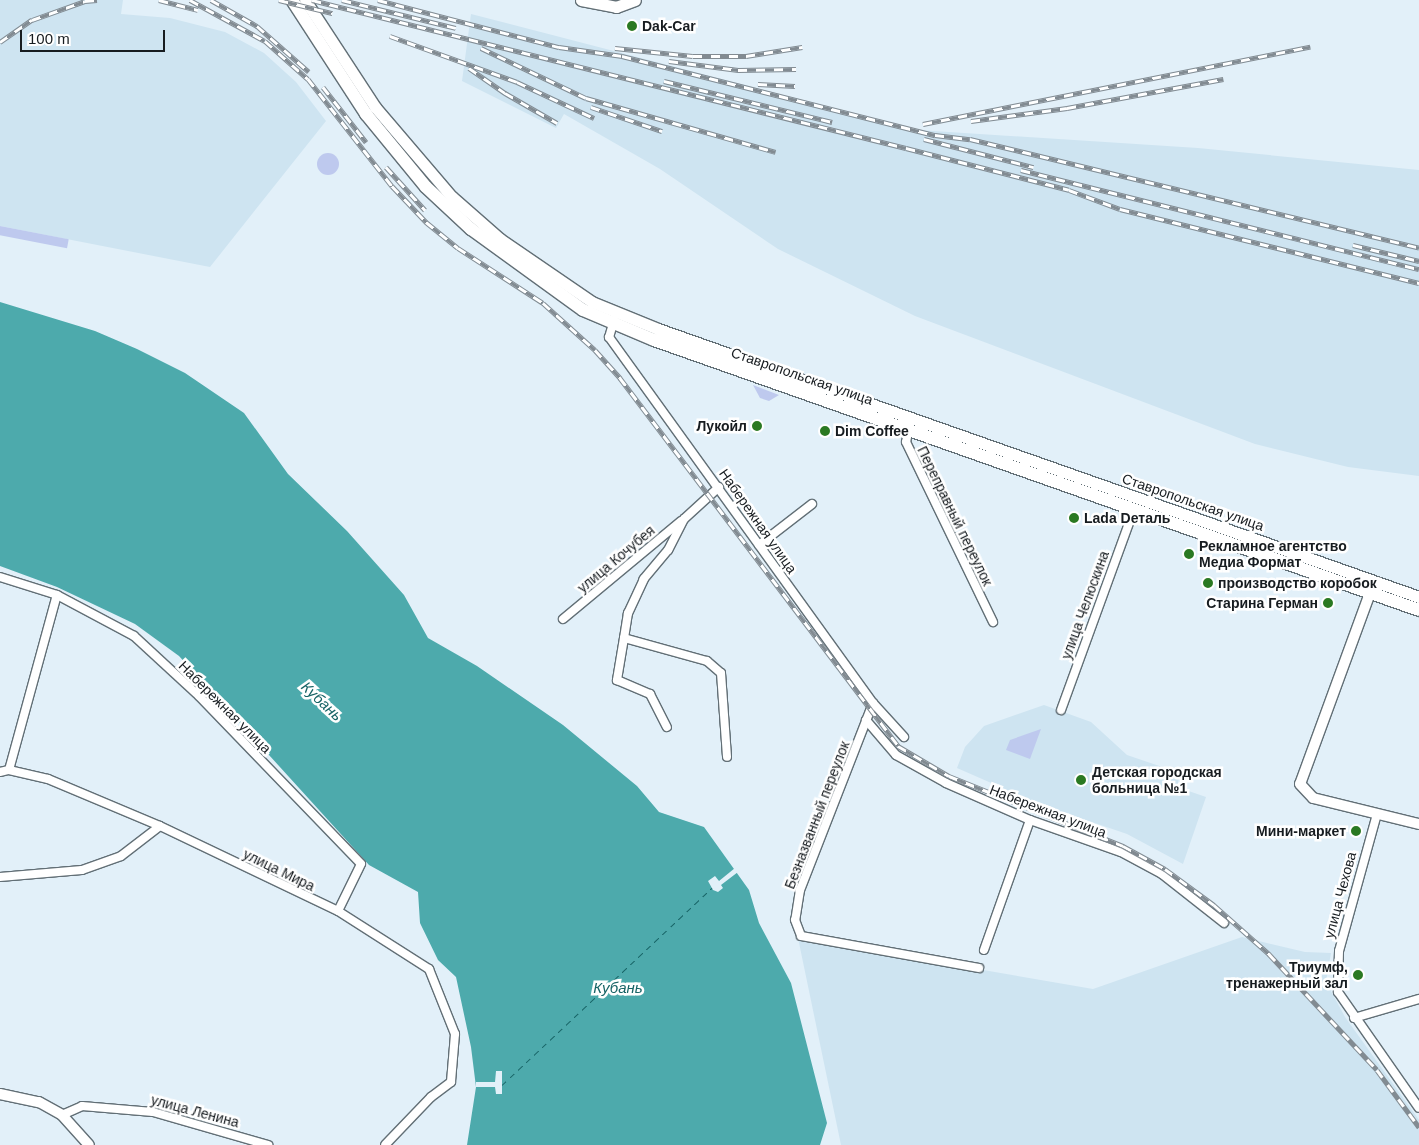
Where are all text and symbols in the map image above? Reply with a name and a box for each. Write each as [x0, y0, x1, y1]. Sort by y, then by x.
place label: Dak-Car [642, 18, 696, 34]
scale bar [22, 20, 168, 52]
marker: Dak-Car [626, 20, 638, 32]
text: 100 m [28, 30, 70, 47]
street label: Ставропольская улица [729, 344, 875, 408]
place label: Лукойл [697, 418, 747, 434]
marker: Лукойл [751, 420, 763, 432]
place label: Dim Coffee [835, 423, 909, 439]
marker: Dim Coffee [819, 425, 831, 437]
street label: Переправный переулок [914, 443, 996, 589]
street label: Набережная улица [716, 465, 800, 577]
street label: Ставропольская улица [1120, 470, 1266, 534]
place label: Lada Dеталь [1084, 510, 1170, 526]
marker: Lada Dеталь [1068, 512, 1080, 524]
street label: улица Кочубея [574, 522, 658, 596]
place label: Рекламное агентство Медиа Формат [1199, 538, 1347, 570]
street label: улица Челюскина [1058, 548, 1112, 662]
marker: Рекламное агентство Медиа Формат [1183, 548, 1195, 560]
place label: производство коробок [1218, 575, 1377, 591]
marker: производство коробок [1202, 577, 1214, 589]
place label: Старина Герман [1206, 595, 1318, 611]
marker: Старина Герман [1322, 597, 1334, 609]
street label: Набережная улица [175, 657, 275, 757]
water label: Кубань [298, 678, 346, 724]
street label: Безназванный переулок [781, 739, 853, 891]
place label: Детская городская больница №1 [1092, 764, 1222, 796]
marker: Детская городская больница №1 [1074, 773, 1088, 787]
street label: Набережная улица [987, 781, 1109, 841]
place label: Мини-маркет [1256, 823, 1346, 839]
marker: Мини-маркет [1350, 825, 1362, 837]
street label: улица Мира [241, 845, 317, 895]
street label: улица Чехова [1320, 850, 1360, 940]
place label: Триумф, тренажерный зал [1226, 959, 1348, 992]
marker: Триумф, тренажерный зал [1352, 969, 1364, 981]
water label: Кубань [593, 979, 643, 997]
street label: улица Ленина [149, 1091, 241, 1131]

